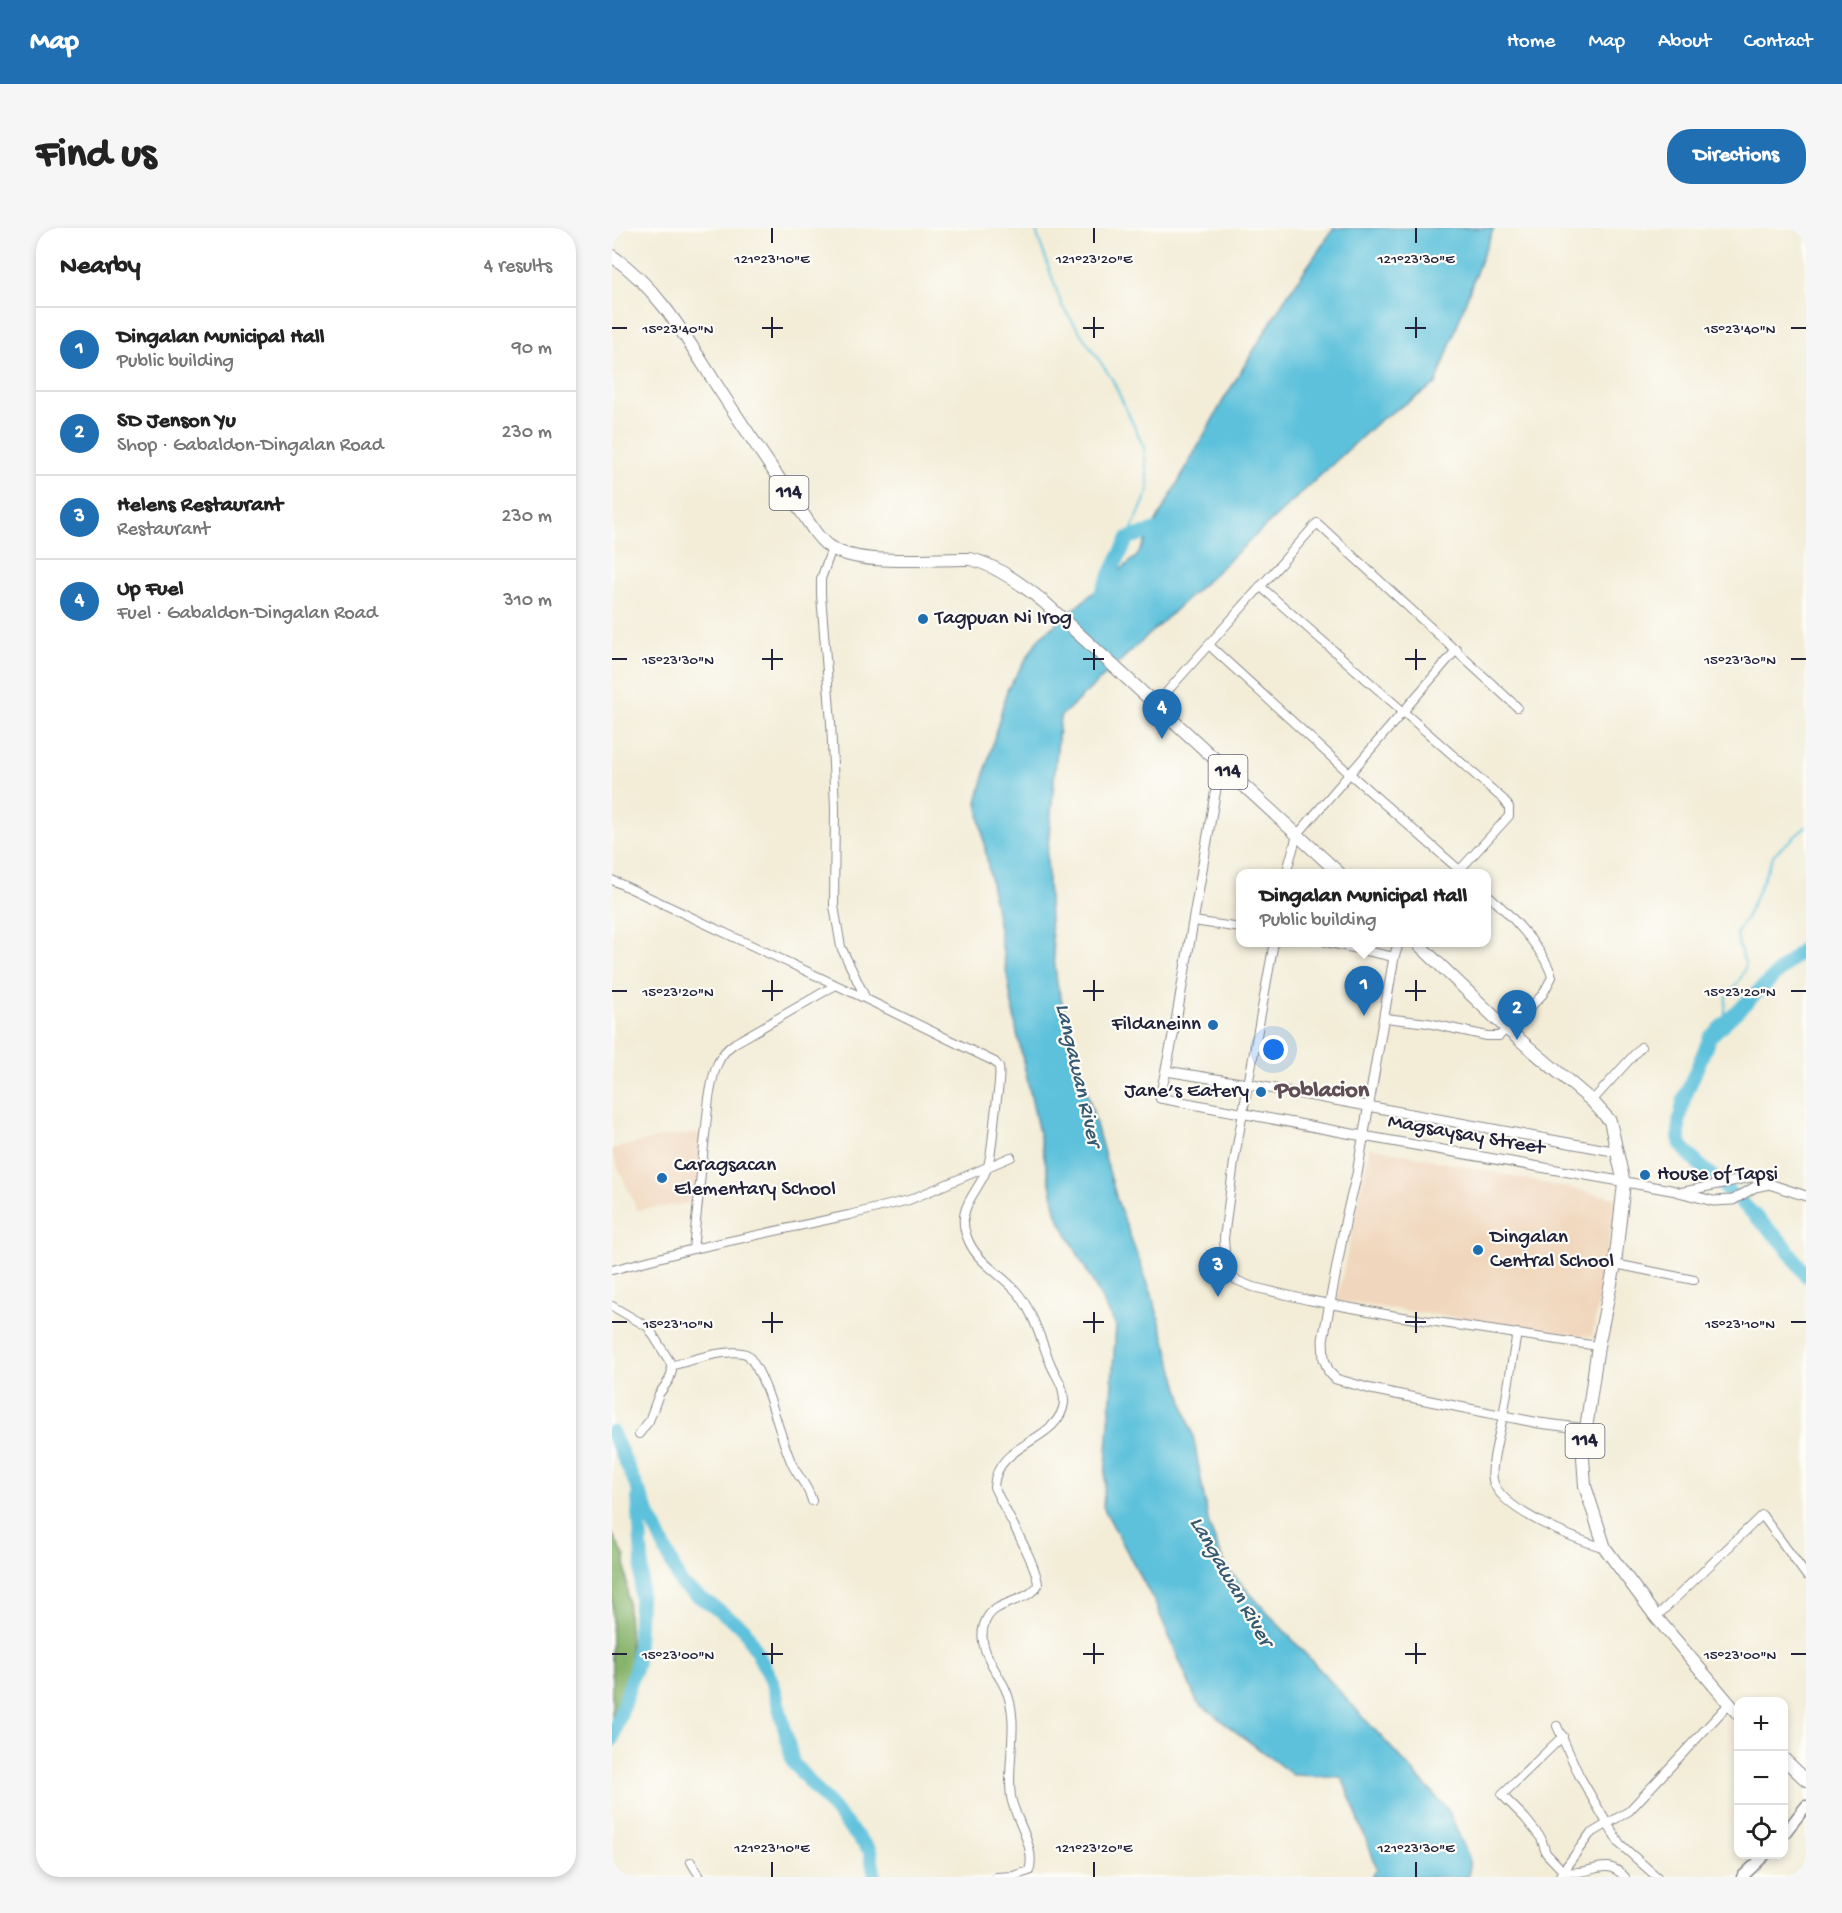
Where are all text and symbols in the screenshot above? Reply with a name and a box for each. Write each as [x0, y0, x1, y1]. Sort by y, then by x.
text: Map [30, 26, 79, 59]
text: Home [1507, 30, 1555, 55]
text: Map [1588, 30, 1625, 55]
text: About [1658, 30, 1711, 55]
text: Contact [1744, 30, 1812, 55]
button: Directions [1667, 129, 1806, 184]
text: Find us [36, 132, 156, 181]
text: 121°23'10"E [733, 251, 810, 269]
text: 121°23'20"E [1055, 251, 1133, 269]
text: 121°23'30"E [1376, 251, 1455, 269]
text: Nearby [60, 252, 141, 283]
text: 4 results [484, 256, 552, 279]
text: 15°23'40"N [641, 321, 714, 339]
text: 15°23'40"N [1703, 321, 1776, 339]
text: Dingalan Municipal Hall [117, 325, 325, 351]
text: 1 [75, 338, 84, 361]
text: 90 m [512, 338, 552, 361]
text: Public building [117, 351, 234, 374]
text: SD Jenson Yu [117, 409, 236, 435]
text: 2 [75, 422, 84, 445]
text: 230 m [502, 422, 552, 445]
text: Shop · Gabaldon-Dingalan Road [117, 435, 383, 458]
road number: 114 [770, 476, 808, 510]
text: Helens Restaurant [117, 493, 283, 519]
text: 3 [74, 506, 85, 529]
text: 230 m [502, 506, 552, 529]
text: Restaurant [117, 519, 210, 542]
text: Up Fuel [117, 577, 184, 603]
text: 4 [75, 590, 84, 613]
text: 310 m [503, 590, 552, 613]
text: Fuel · Gabaldon-Dingalan Road [117, 603, 378, 626]
place label: Tagpuan Ni Irog [934, 607, 1072, 632]
marker: Tagpuan Ni Irog [916, 612, 930, 626]
text: 15°23'30"N [641, 652, 714, 670]
text: 15°23'30"N [1703, 652, 1776, 670]
pin: 4 [1142, 690, 1182, 739]
road number: 114 [1208, 755, 1248, 789]
popup [1236, 869, 1491, 947]
text: Dingalan Municipal Hall [1260, 884, 1467, 910]
text: Public building [1260, 910, 1377, 933]
pin: 1 [1344, 966, 1383, 1016]
text: 15°23'20"N [641, 984, 714, 1002]
text: 15°23'20"N [1703, 984, 1776, 1002]
pin: 2 [1498, 990, 1536, 1040]
water label: Langawan River [1048, 1001, 1107, 1153]
place label: Fildaneinn [1111, 1013, 1201, 1038]
marker: Fildaneinn [1206, 1018, 1220, 1032]
your location [1259, 1035, 1288, 1064]
district label: Poblacion [1273, 1077, 1370, 1106]
place label: Jane’s Eatery [1124, 1080, 1249, 1105]
marker: Jane’s Eatery [1254, 1085, 1268, 1099]
street label: Magsaysay Street [1386, 1110, 1549, 1163]
place label: Caragsacan Elementary School [674, 1154, 836, 1203]
place label: House of Tapsi [1657, 1163, 1778, 1188]
marker: House of Tapsi [1638, 1168, 1652, 1182]
marker: Caragsacan Elementary School [655, 1171, 669, 1185]
place label: Dingalan Central School [1488, 1226, 1614, 1275]
marker: Dingalan Central School [1471, 1243, 1485, 1257]
pin: 3 [1198, 1248, 1238, 1297]
text: 15°23'10"N [642, 1316, 713, 1334]
text: 15°23'10"N [1704, 1316, 1775, 1334]
road number: 114 [1566, 1424, 1604, 1458]
water label: Langawan River [1182, 1512, 1280, 1655]
text: 15°23'00"N [641, 1647, 715, 1665]
text: 15°23'00"N [1703, 1647, 1777, 1665]
map controls [1734, 1697, 1788, 1859]
button: + [1734, 1697, 1788, 1751]
button: − [1734, 1751, 1788, 1805]
button: locate [1734, 1805, 1788, 1859]
text: 121°23'10"E [733, 1840, 810, 1858]
text: 121°23'20"E [1055, 1840, 1133, 1858]
text: 121°23'30"E [1376, 1840, 1455, 1858]

